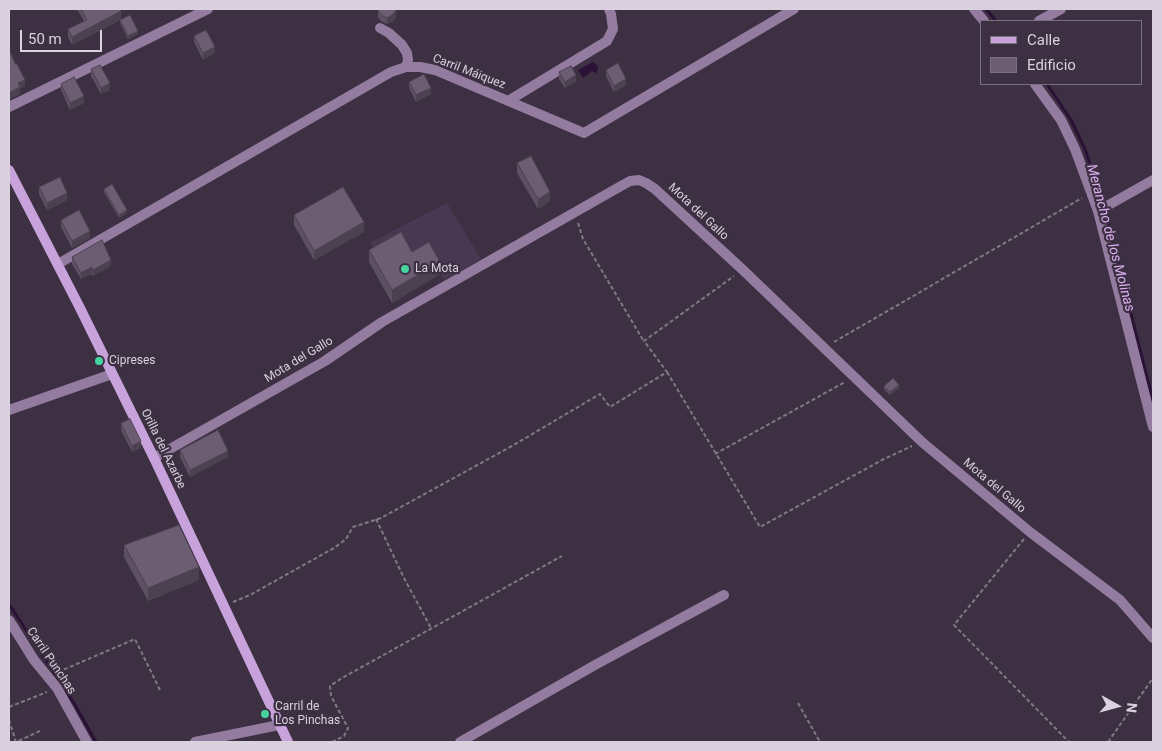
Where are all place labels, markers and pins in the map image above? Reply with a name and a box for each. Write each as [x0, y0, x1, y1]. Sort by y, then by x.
place label: La Mota [415, 262, 459, 276]
marker: La Mota [399, 263, 411, 275]
place label: Cipreses [109, 354, 156, 368]
marker: Cipreses [93, 355, 105, 367]
place label: Carril de Los Pinchas [275, 700, 340, 728]
marker: Carril de Los Pinchas [259, 708, 271, 720]

